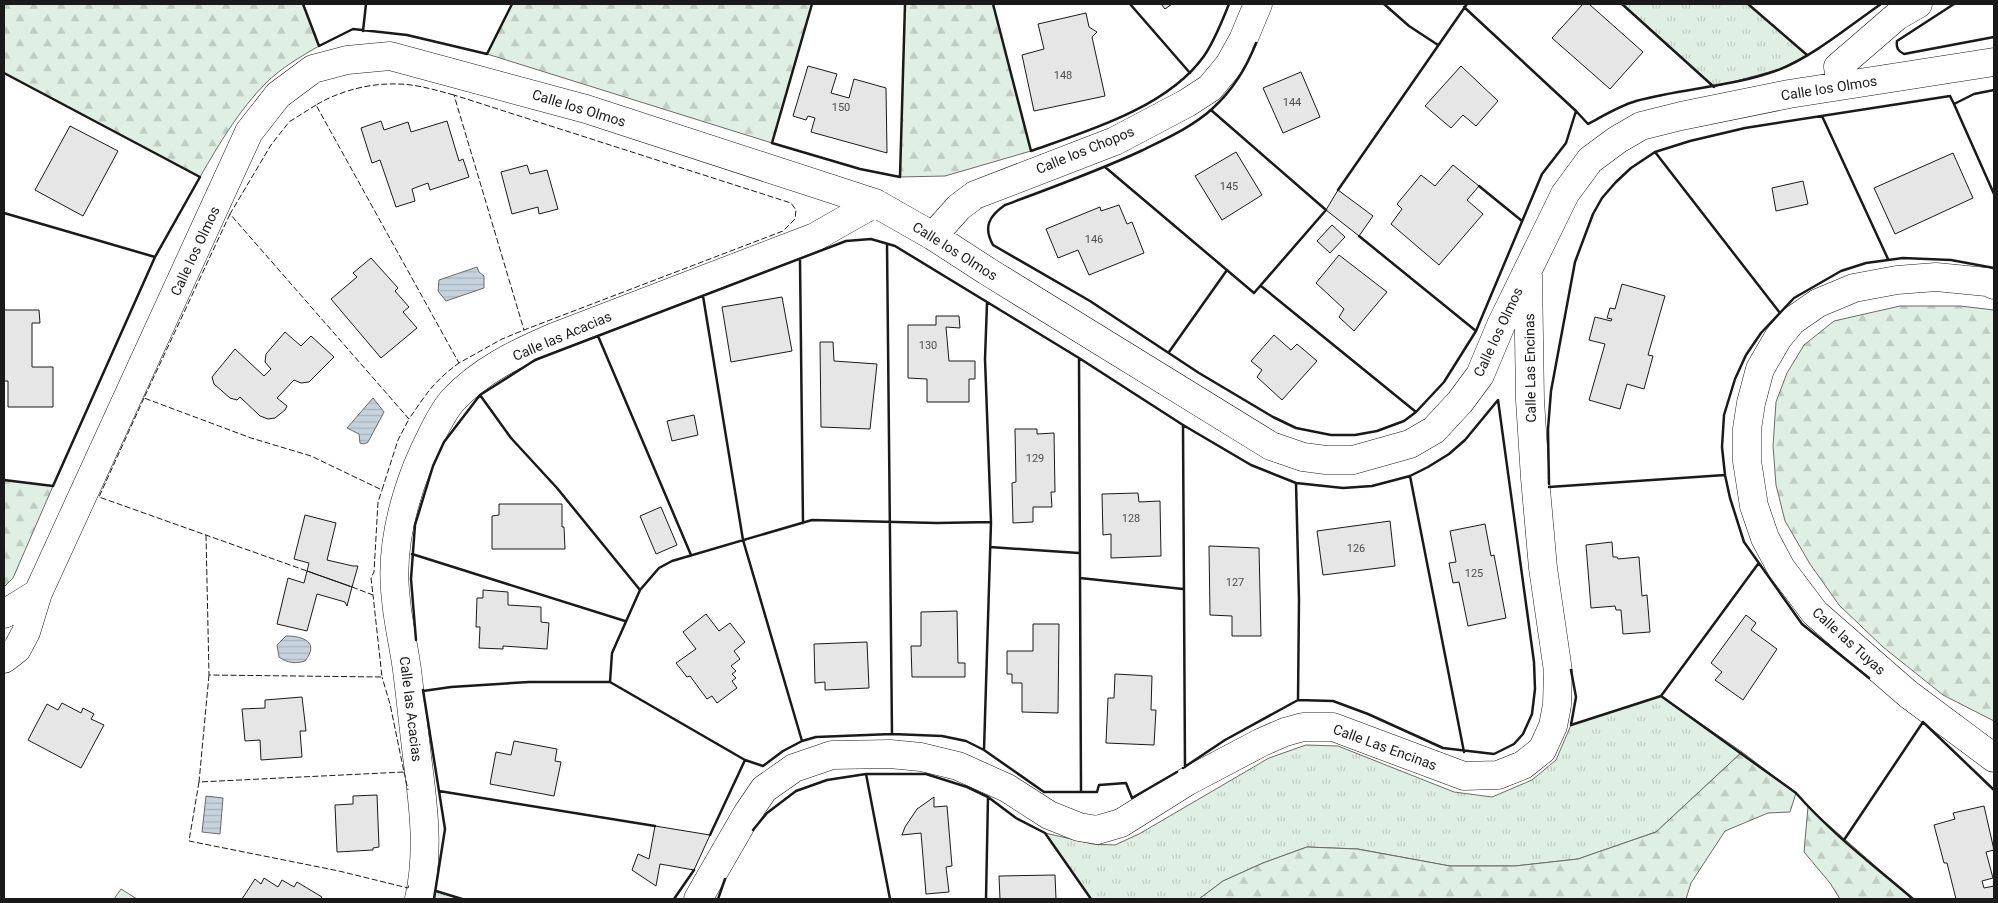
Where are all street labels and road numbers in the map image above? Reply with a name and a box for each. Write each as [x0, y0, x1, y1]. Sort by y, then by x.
street label: Calle los Olmos [1780, 73, 1878, 103]
street label: Calle los Olmos [530, 86, 628, 130]
street label: Calle los Chopos [1034, 123, 1136, 177]
street label: Calle los Olmos [167, 204, 223, 298]
street label: Calle los Olmos [910, 219, 1000, 283]
street label: Calle los Olmos [1470, 285, 1526, 379]
street label: Calle las Acacias [510, 308, 614, 364]
street label: Calle Las Encinas [1521, 313, 1539, 423]
street label: Calle las Tuyas [1809, 604, 1889, 678]
street label: Calle las Acacias [397, 656, 425, 762]
street label: Calle Las Encinas [1331, 721, 1439, 773]

